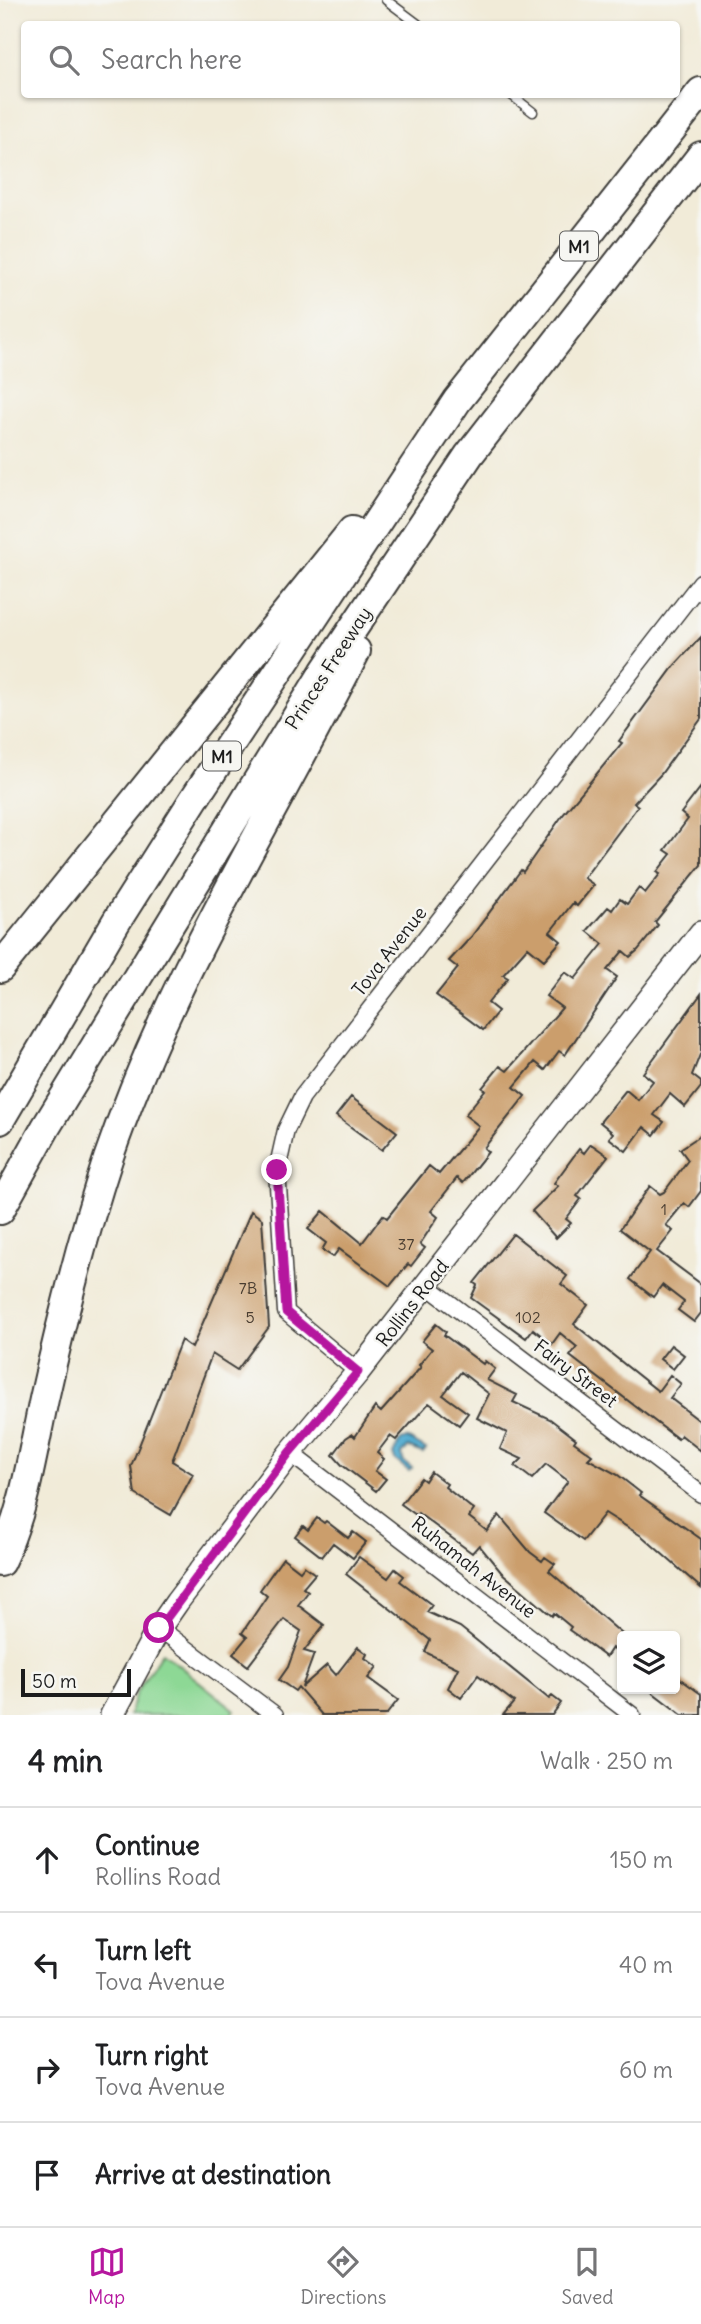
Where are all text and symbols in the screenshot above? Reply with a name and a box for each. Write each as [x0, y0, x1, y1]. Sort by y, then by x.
search box [21, 21, 680, 98]
icon: search [45, 41, 83, 79]
text: Search here [101, 43, 242, 76]
road number: M1 [560, 232, 598, 260]
street label: Princes Freeway [279, 602, 377, 734]
road number: M1 [203, 742, 241, 770]
street label: Tova Avenue [346, 901, 432, 1001]
route end [261, 1154, 292, 1185]
house number: 1 [661, 1199, 667, 1219]
house number: 37 [398, 1234, 415, 1254]
street label: Rollins Road [370, 1255, 454, 1351]
house number: 7B [239, 1278, 257, 1298]
house number: 5 [245, 1307, 255, 1327]
house number: 102 [515, 1307, 541, 1327]
street label: Fairy Street [529, 1334, 623, 1412]
street label: Ruhamah Avenue [407, 1511, 541, 1623]
route start [143, 1612, 174, 1643]
map controls [617, 1631, 680, 1694]
button: layers [617, 1631, 680, 1694]
scale bar [21, 1666, 131, 1698]
text: 50 m [32, 1669, 77, 1693]
text: 4 min [28, 1742, 103, 1780]
text: Walk · 250 m [540, 1746, 673, 1775]
text: Continue [95, 1829, 200, 1862]
icon: ahead [28, 1841, 66, 1879]
text: 150 m [610, 1845, 673, 1874]
text: Rollins Road [95, 1862, 221, 1891]
text: Turn left [95, 1934, 191, 1967]
icon: left [28, 1946, 66, 1984]
text: 40 m [619, 1950, 673, 1979]
text: Tova Avenue [95, 1967, 225, 1996]
text: Turn right [95, 2039, 208, 2072]
icon: right [28, 2051, 66, 2089]
text: 60 m [619, 2055, 673, 2084]
text: Tova Avenue [95, 2072, 225, 2101]
icon: arrive [28, 2156, 66, 2194]
text: Arrive at destination [95, 2158, 331, 2191]
tab: Map [88, 2243, 126, 2309]
tab: Directions [301, 2243, 386, 2309]
tab: Saved [561, 2243, 613, 2309]

